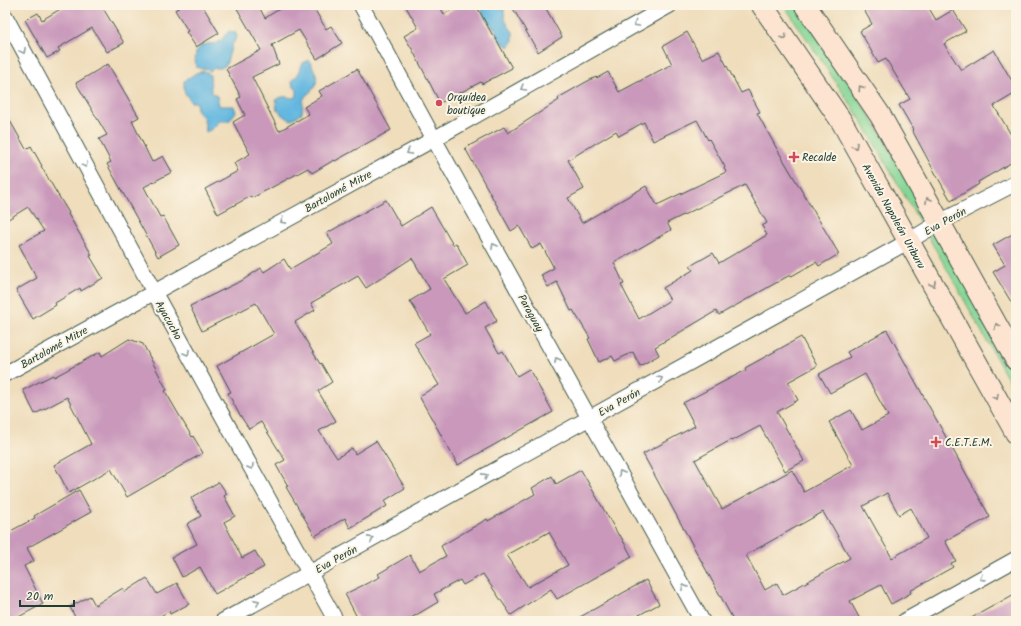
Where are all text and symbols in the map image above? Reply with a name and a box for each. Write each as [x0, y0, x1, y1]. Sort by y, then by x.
one-way arrow [633, 20, 640, 27]
one-way arrow [779, 33, 787, 40]
one-way arrow [19, 47, 26, 54]
one-way arrow [520, 84, 527, 91]
one-way arrow [858, 85, 866, 92]
place label: Orquídea boutique [447, 89, 486, 120]
marker: Orquídea boutique [434, 98, 444, 108]
one-way arrow [851, 142, 858, 149]
one-way arrow [406, 147, 414, 155]
place label: Recalde [802, 149, 837, 167]
marker: Recalde [789, 152, 799, 162]
street label: Avenida Napoleón Uriburu [857, 160, 930, 273]
one-way arrow [80, 161, 88, 168]
street label: Bartolomé Mitre [301, 166, 376, 218]
one-way arrow [925, 197, 932, 204]
street label: Eva Perón [921, 203, 970, 241]
one-way arrow [280, 217, 287, 224]
one-way arrow [491, 243, 498, 250]
one-way arrow [928, 279, 935, 287]
street label: Paraguay [512, 291, 548, 336]
street label: Ayacucho [150, 297, 186, 344]
street label: Bartolomé Mitre [17, 322, 92, 374]
one-way arrow [995, 323, 1002, 330]
one-way arrow [183, 349, 190, 356]
one-way arrow [555, 356, 562, 364]
one-way arrow [655, 377, 663, 384]
street label: Eva Perón [595, 384, 644, 422]
one-way arrow [991, 393, 999, 400]
place label: C.E.T.E.M. [945, 434, 992, 452]
marker: C.E.T.E.M. [930, 436, 942, 448]
one-way arrow [246, 463, 253, 470]
one-way arrow [618, 470, 625, 477]
one-way arrow [480, 474, 488, 481]
one-way arrow [367, 537, 374, 544]
street label: Eva Perón [312, 541, 361, 579]
one-way arrow [979, 574, 986, 581]
scale bar [20, 582, 74, 608]
one-way arrow [681, 584, 688, 591]
text: 20 m [26, 587, 54, 606]
one-way arrow [253, 600, 260, 607]

